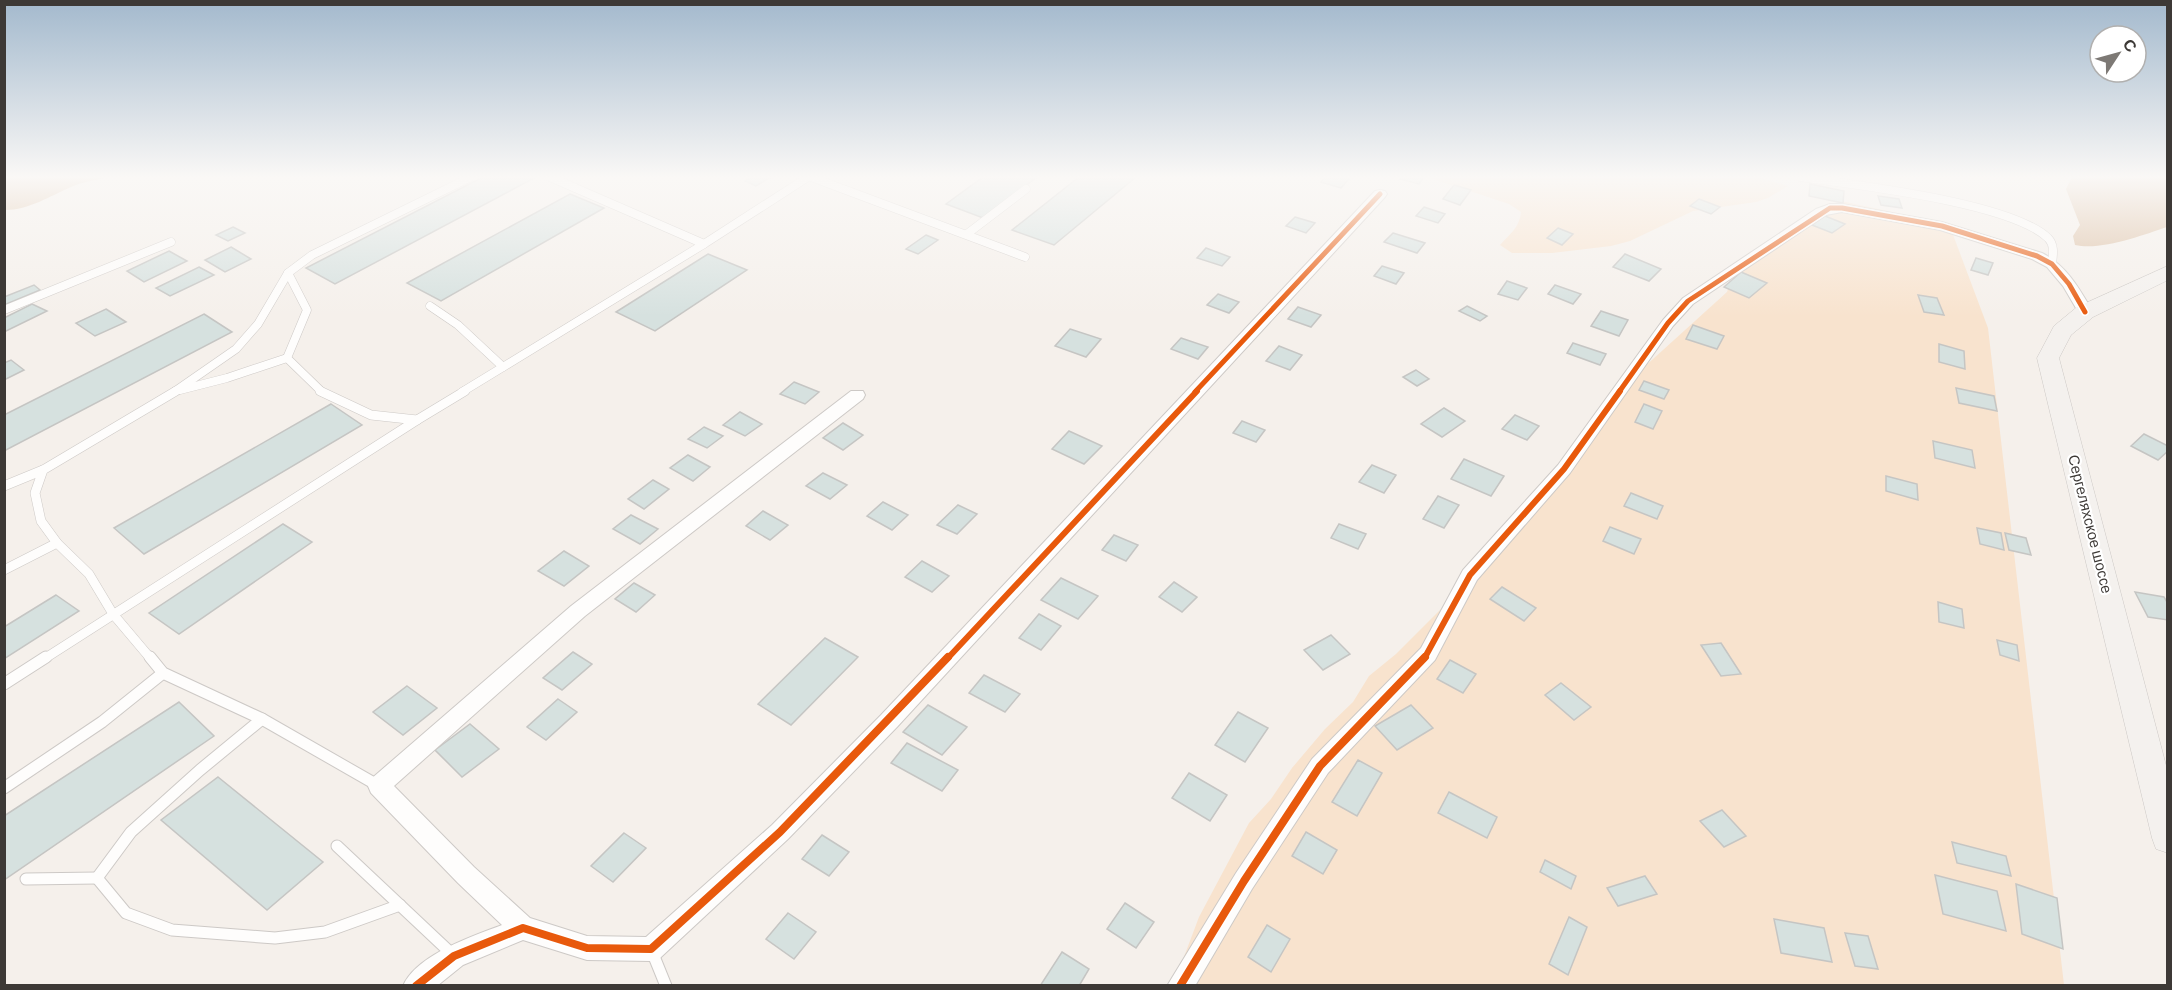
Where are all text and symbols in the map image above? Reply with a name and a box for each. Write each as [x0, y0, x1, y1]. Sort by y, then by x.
north arrow [2088, 24, 2148, 84]
text: С [2119, 35, 2142, 56]
street label: Сергеляхское шоссе [2065, 453, 2117, 595]

